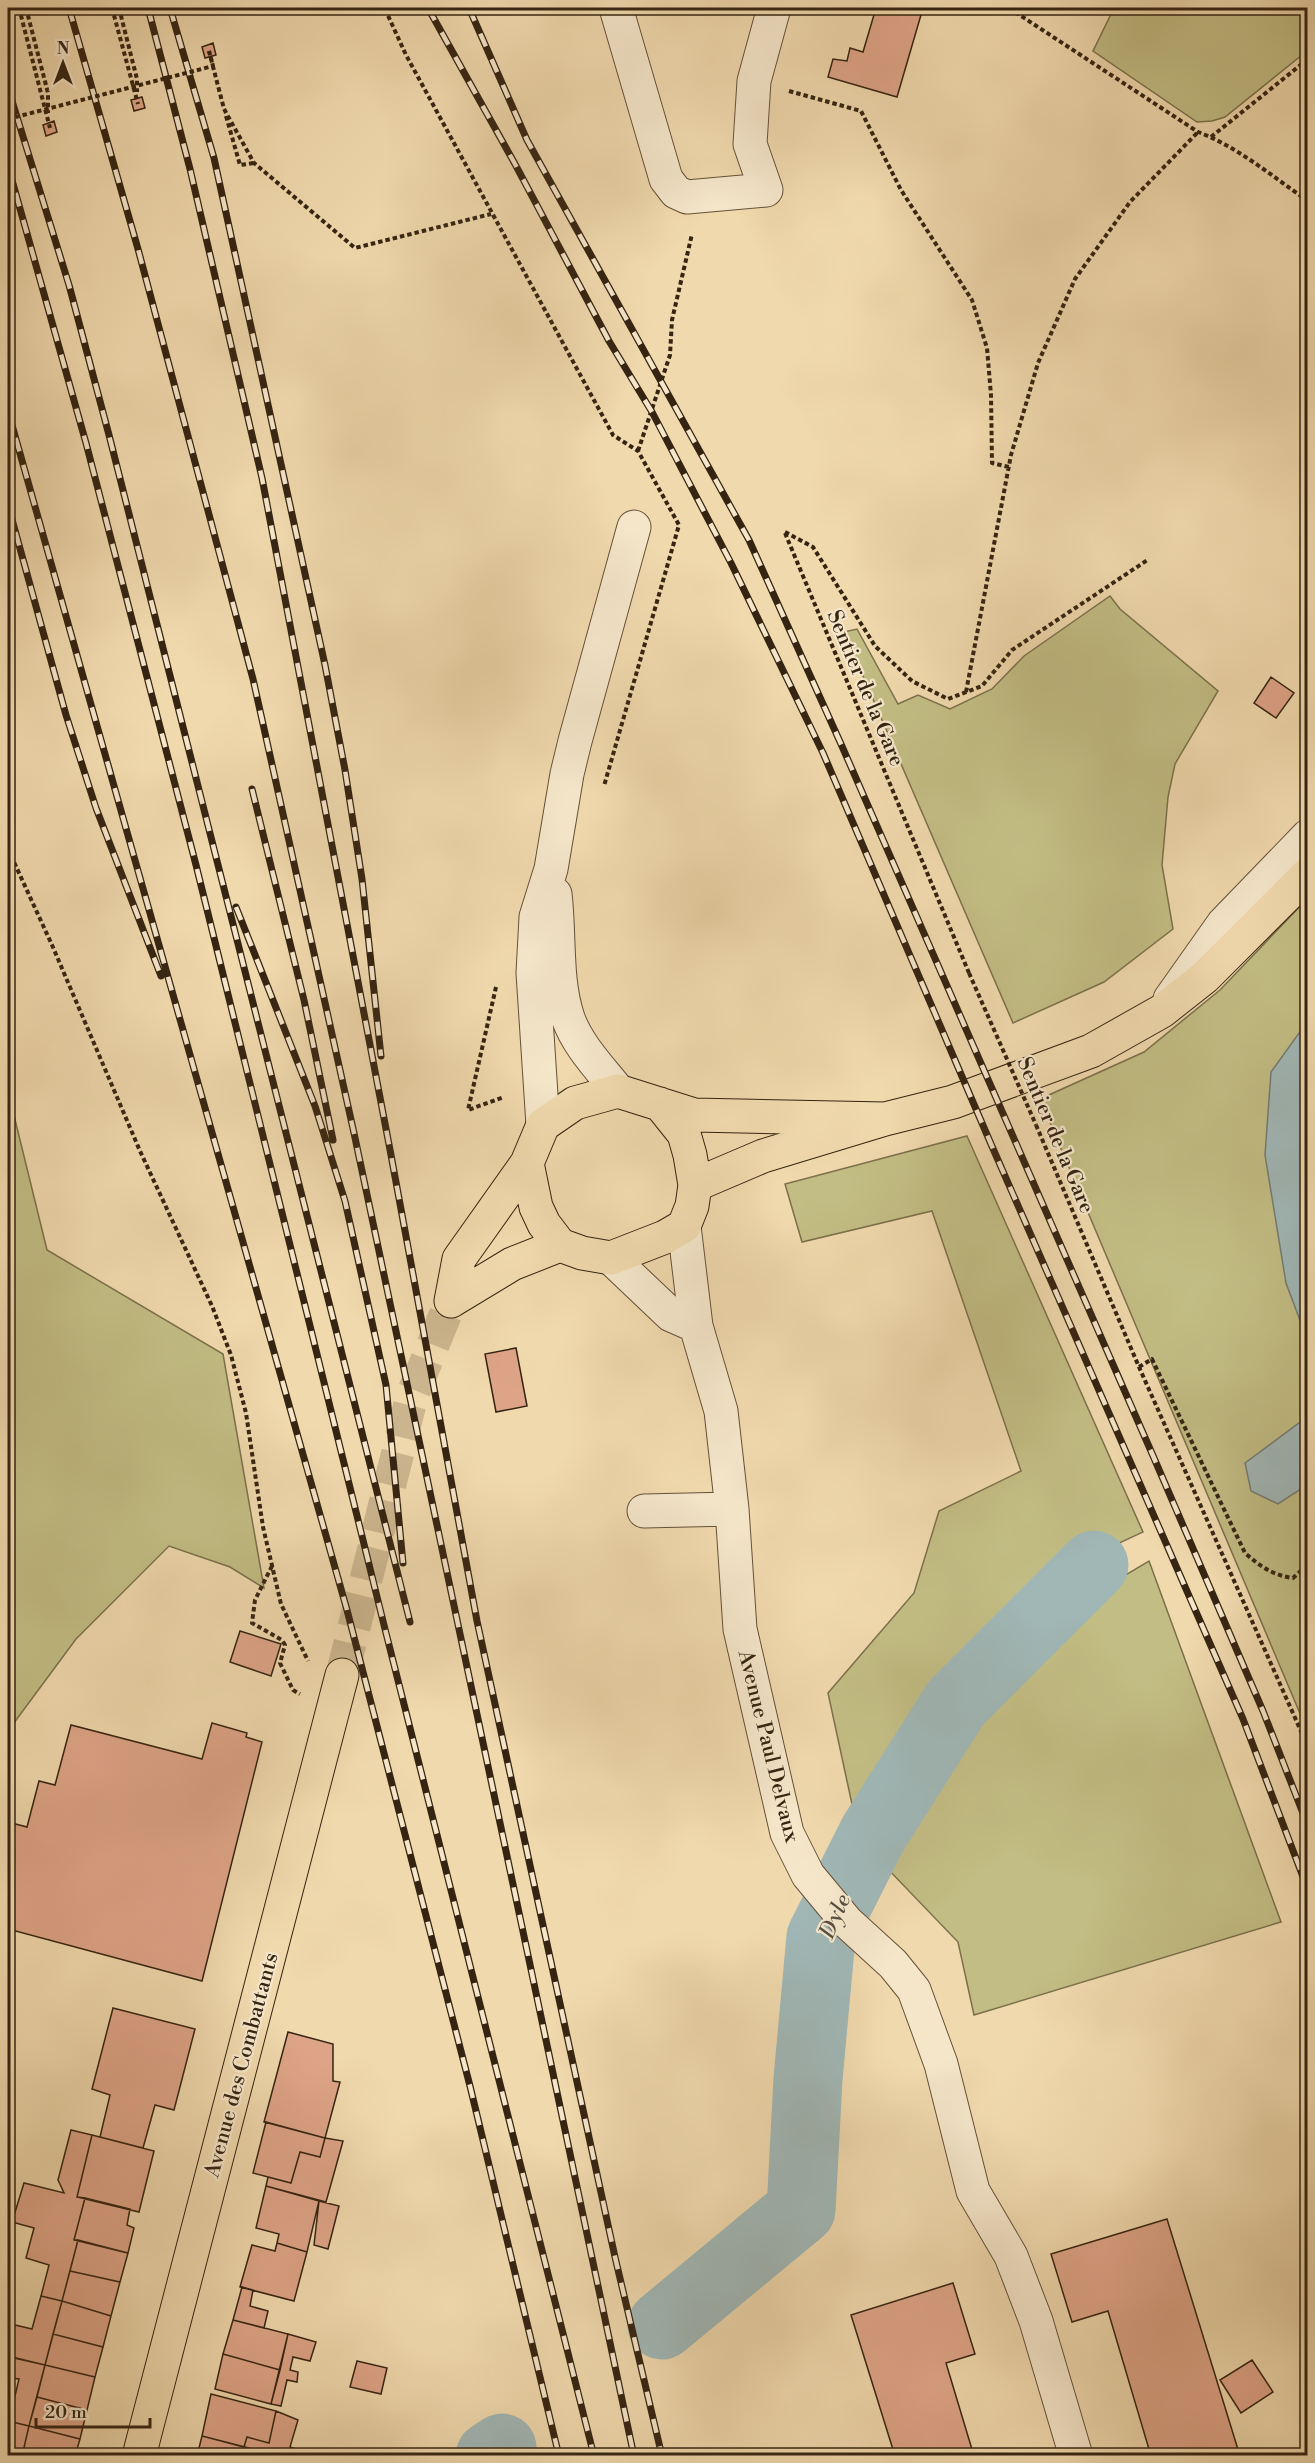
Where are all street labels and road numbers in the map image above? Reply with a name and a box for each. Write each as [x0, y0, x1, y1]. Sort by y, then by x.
street label: Sentier de la Gare [820, 606, 910, 770]
street label: Sentier de la Gare [1010, 1053, 1100, 1217]
street label: Avenue Paul Delvaux [731, 1647, 805, 1845]
street label: Avenue des Combattants [199, 1950, 285, 2182]

